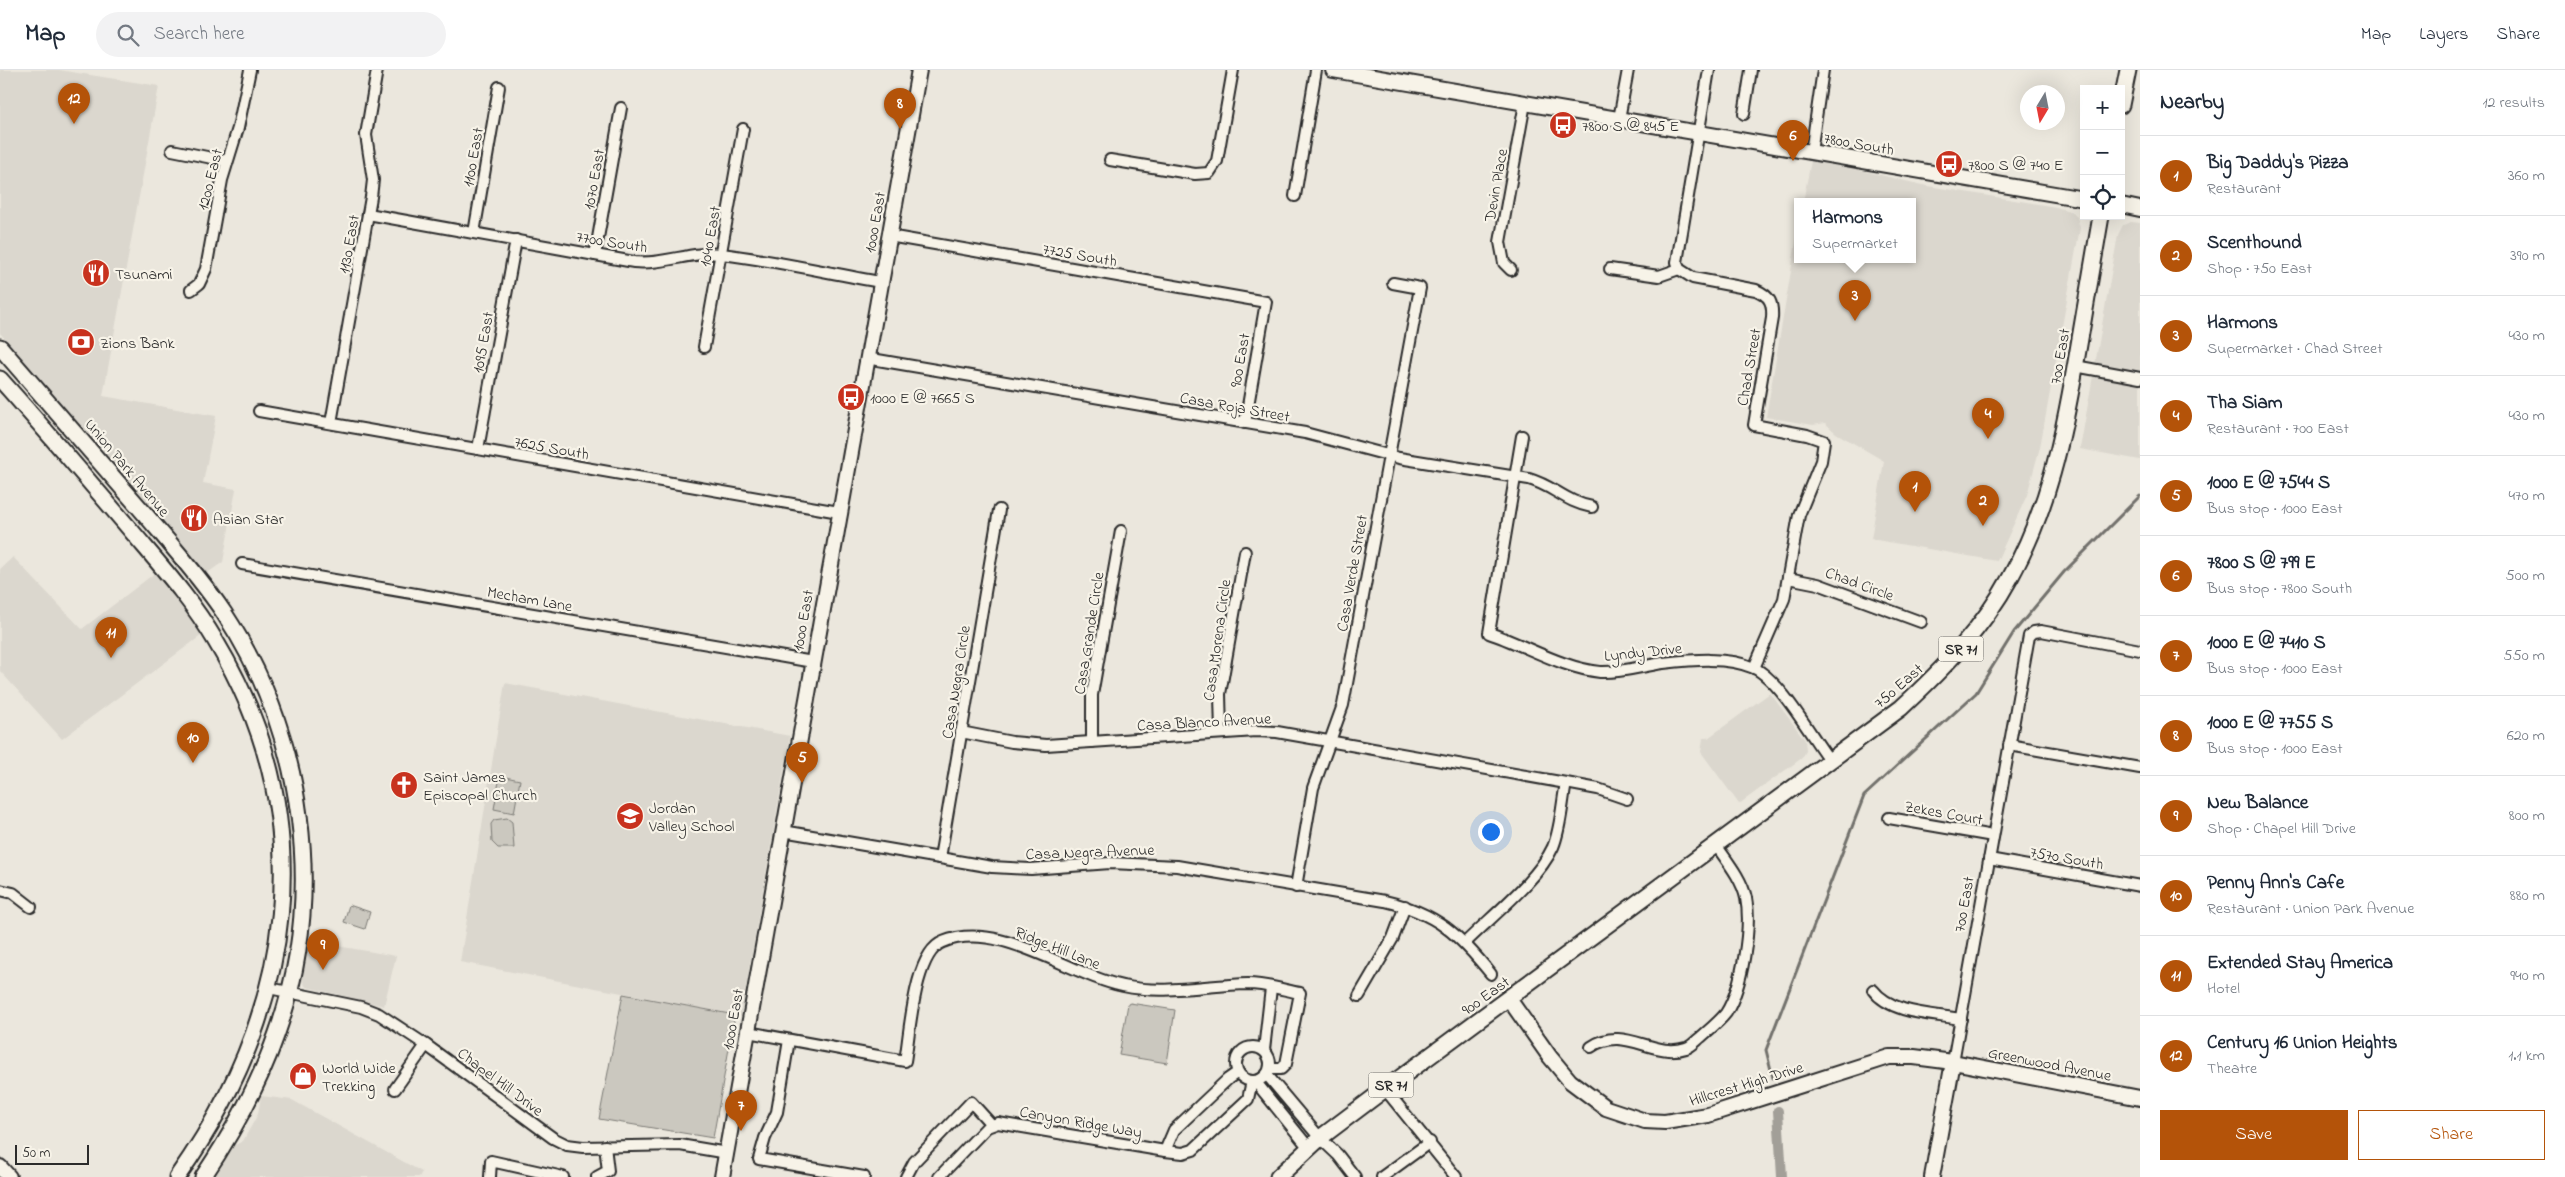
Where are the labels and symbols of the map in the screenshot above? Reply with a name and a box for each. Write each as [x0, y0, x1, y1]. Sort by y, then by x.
pin: 12 [58, 83, 90, 124]
north arrow [2020, 85, 2065, 130]
pin: 8 [884, 88, 916, 129]
bus stop icon: 7800 S @ 845 E [1548, 110, 1578, 140]
place label: 7800 S @ 845 E [1582, 115, 1679, 139]
pin: 6 [1777, 120, 1809, 161]
street label: 1100 East [457, 125, 491, 189]
street label: 7800 South [1822, 127, 1896, 163]
street label: 1200 East [192, 146, 230, 213]
street label: 1070 East [578, 146, 612, 212]
street label: Devin Place [1479, 146, 1515, 225]
bus stop icon: 7800 S @ 740 E [1934, 149, 1964, 179]
place label: 7800 S @ 740 E [1968, 154, 2064, 178]
street label: 1000 East [859, 189, 893, 255]
street label: 1040 East [694, 203, 728, 269]
street label: 1130 East [333, 212, 367, 276]
street label: 7700 South [574, 226, 649, 260]
street label: 7725 South [1041, 238, 1119, 274]
restaurant icon: Tsunami [81, 258, 111, 288]
place label: Tsunami [115, 263, 173, 287]
pin: 3 [1839, 280, 1871, 321]
street label: 1095 East [467, 309, 501, 375]
street label: Chad Street [1731, 326, 1769, 408]
street label: 700 East [2044, 326, 2078, 386]
bank icon: Zions Bank [66, 327, 96, 357]
street label: 900 East [1224, 331, 1258, 389]
place label: Zions Bank [100, 332, 176, 356]
bus stop icon: 1000 E @ 7665 S [836, 382, 866, 412]
street label: Casa Roja Street [1178, 386, 1292, 430]
place label: 1000 E @ 7665 S [870, 387, 975, 411]
pin: 4 [1972, 398, 2004, 439]
street label: Union Park Avenue [78, 414, 175, 523]
street label: 7625 South [512, 431, 591, 467]
pin: 1 [1899, 471, 1931, 512]
pin: 2 [1967, 485, 1999, 526]
restaurant icon: Asian Star [179, 503, 209, 533]
place label: Asian Star [213, 508, 284, 532]
street label: Casa Verde Street [1331, 512, 1375, 634]
street label: Chad Circle [1822, 561, 1898, 609]
street label: Casa Grande Circle [1068, 570, 1112, 696]
street label: Casa Morena Circle [1198, 577, 1239, 703]
street label: Mecham Lane [485, 581, 575, 619]
street label: 1000 East [787, 587, 821, 653]
pin: 11 [95, 617, 127, 658]
street label: Casa Negra Circle [936, 623, 978, 741]
road number: SR 71 [1938, 636, 1984, 662]
street label: Lyndy Drive [1603, 637, 1684, 669]
street label: 750 East [1869, 658, 1930, 715]
street label: Casa Blanco Avenue [1136, 707, 1273, 739]
pin: 10 [177, 722, 209, 763]
pin: 5 [786, 742, 818, 783]
place label: Saint James Episcopal Church [423, 766, 537, 808]
church icon: Saint James Episcopal Church [389, 770, 419, 800]
street label: Zekes Court [1903, 795, 1985, 833]
place label: Jordan Valley School [648, 797, 735, 839]
school or university icon: Jordan Valley School [615, 801, 645, 831]
your location [1478, 819, 1504, 845]
street label: Casa Negra Avenue [1025, 839, 1156, 867]
street label: 7570 South [2028, 841, 2105, 877]
street label: 700 East [1948, 874, 1982, 934]
street label: Ridge Hill Lane [1011, 921, 1104, 977]
pin: 9 [307, 929, 339, 970]
street label: 900 East [1457, 971, 1516, 1022]
street label: 1000 East [717, 986, 751, 1052]
street label: Greenwood Avenue [1986, 1041, 2114, 1089]
street label: Chapel Hill Drive [452, 1042, 549, 1124]
street label: Hillcrest High Drive [1687, 1056, 1807, 1114]
place label: World Wide Trekking [322, 1057, 396, 1099]
shop icon: World Wide Trekking [288, 1061, 318, 1091]
road number: SR 71 [1368, 1072, 1414, 1098]
pin: 7 [725, 1090, 757, 1131]
street label: Canyon Ridge Way [1018, 1100, 1144, 1146]
scale bar [15, 1142, 89, 1165]

